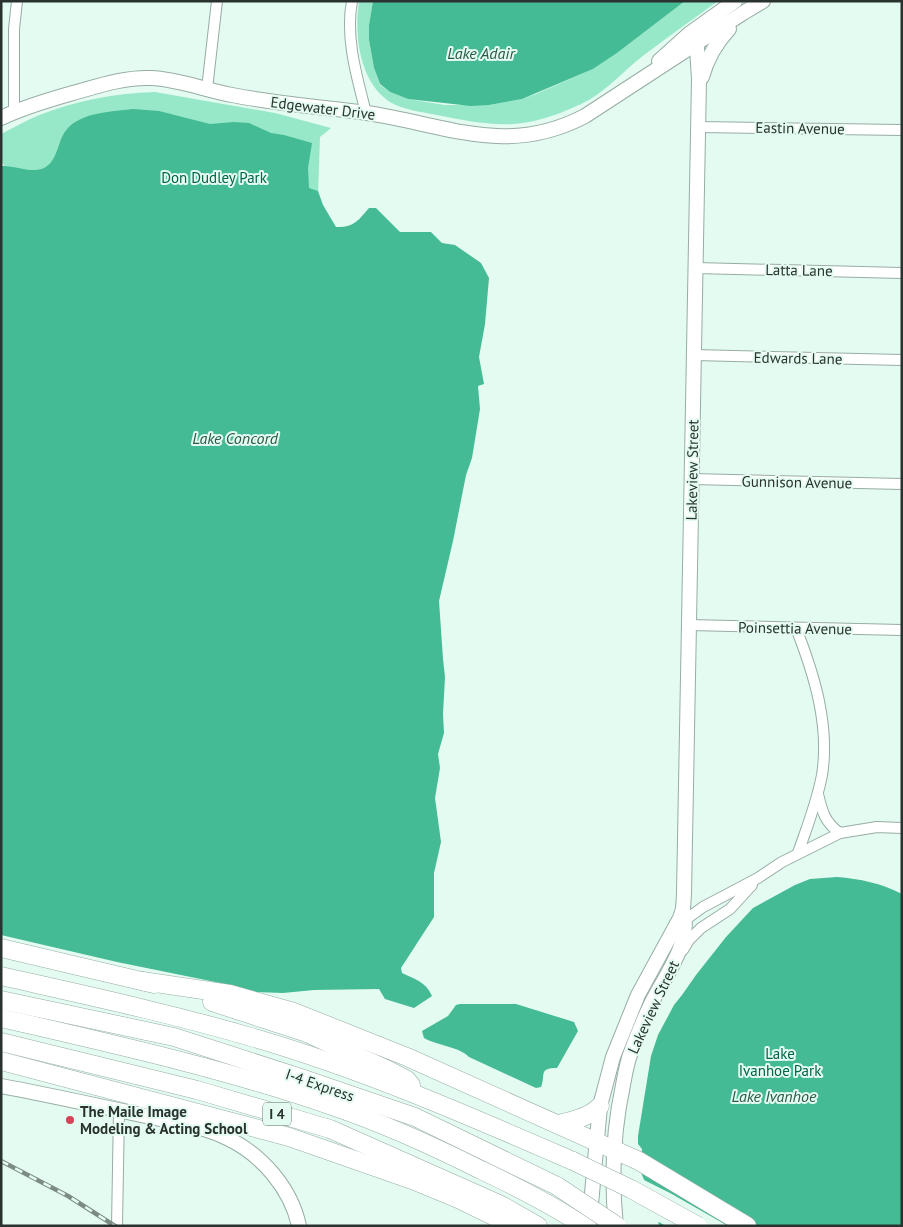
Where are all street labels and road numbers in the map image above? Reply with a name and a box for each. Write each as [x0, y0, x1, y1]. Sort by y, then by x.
street label: Edgewater Drive [270, 92, 376, 124]
street label: Eastin Avenue [755, 118, 845, 138]
street label: Latta Lane [765, 260, 833, 280]
street label: Edwards Lane [753, 348, 843, 368]
street label: Lakeview Street [682, 419, 702, 521]
street label: Gunnison Avenue [742, 472, 852, 492]
street label: Poinsettia Avenue [738, 618, 852, 638]
street label: Lakeview Street [623, 957, 683, 1057]
street label: I-4 Express [283, 1064, 357, 1106]
road number: I 4 [263, 1102, 291, 1126]

